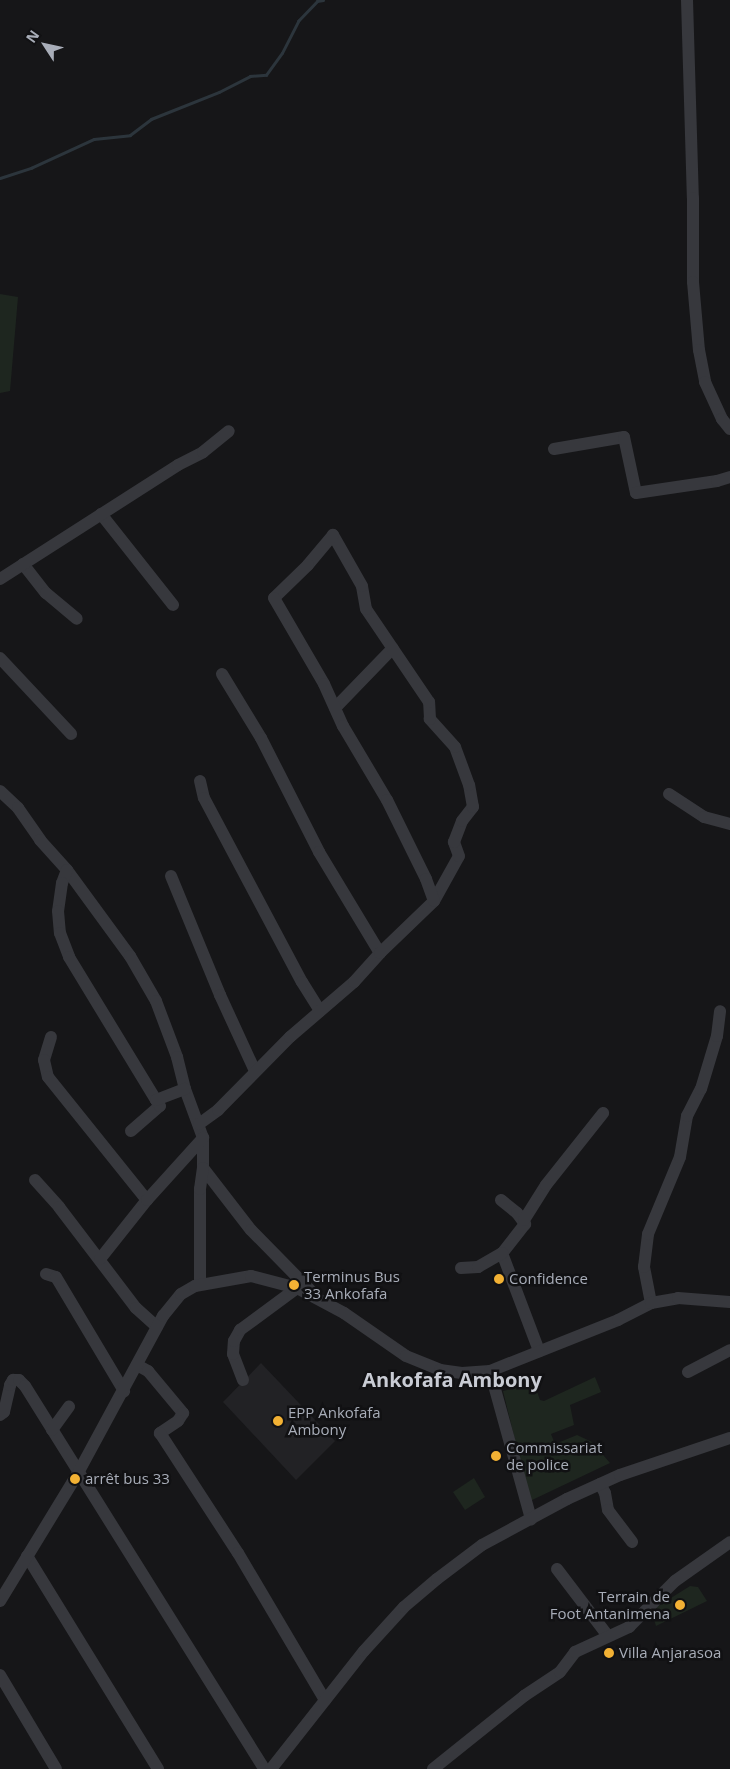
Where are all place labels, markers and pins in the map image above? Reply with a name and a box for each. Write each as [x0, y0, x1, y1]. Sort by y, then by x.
place label: Terminus Bus 33 Ankofafa [304, 1267, 400, 1302]
place label: Confidence [509, 1270, 588, 1288]
marker: Confidence [493, 1273, 505, 1285]
marker: Terminus Bus 33 Ankofafa [288, 1279, 300, 1291]
place label: EPP Ankofafa Ambony [288, 1403, 381, 1438]
marker: EPP Ankofafa Ambony [272, 1415, 284, 1427]
place label: Commissariat de police [506, 1438, 602, 1473]
marker: Commissariat de police [490, 1450, 502, 1462]
place label: arrêt bus 33 [85, 1470, 170, 1488]
marker: arrêt bus 33 [69, 1473, 81, 1485]
place label: Terrain de Foot Antanimena [550, 1587, 670, 1622]
marker: Terrain de Foot Antanimena [674, 1599, 686, 1611]
place label: Villa Anjarasoa [619, 1644, 721, 1662]
marker: Villa Anjarasoa [603, 1647, 615, 1659]

